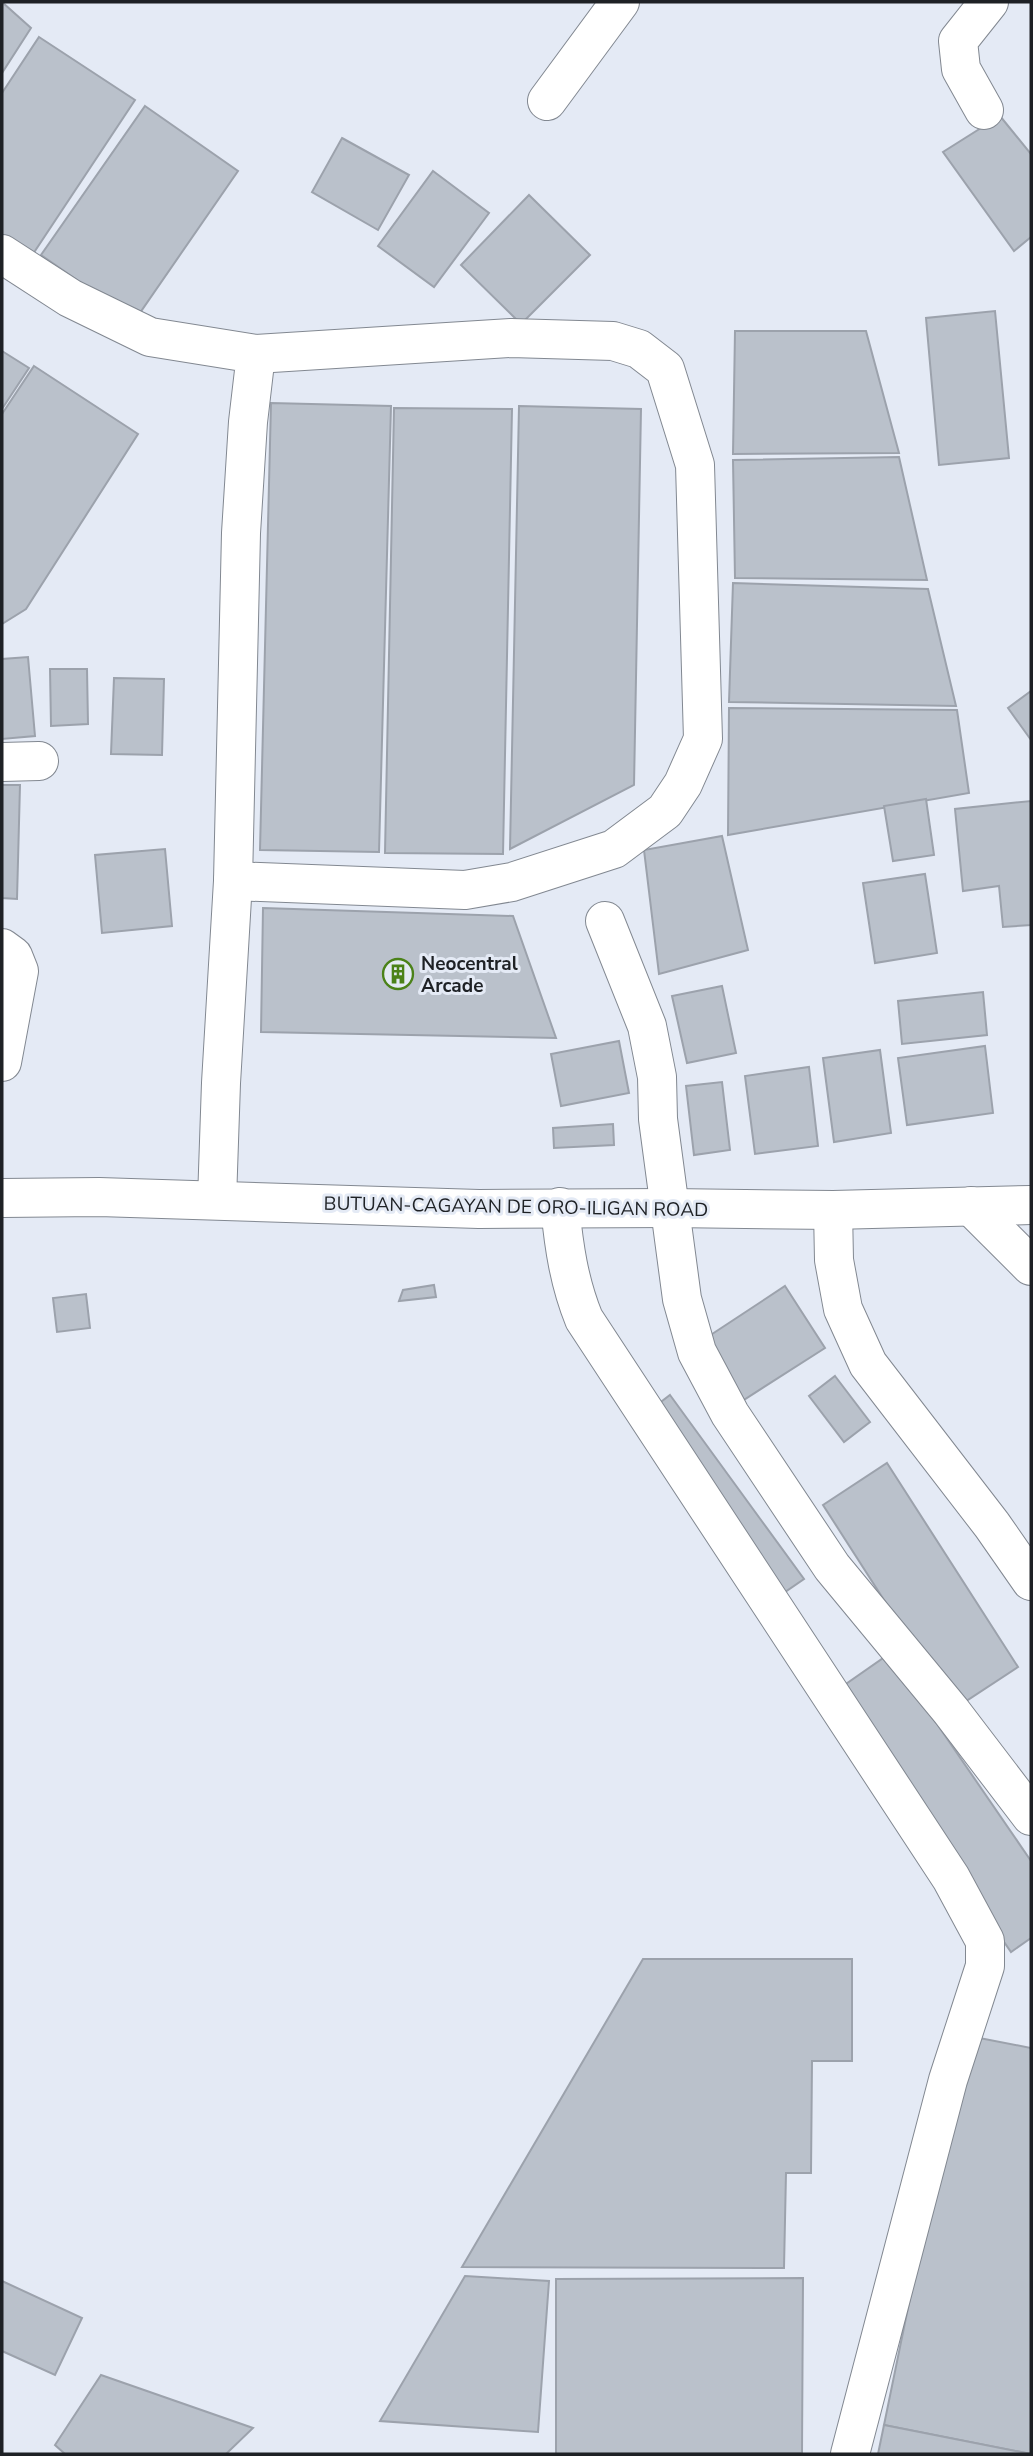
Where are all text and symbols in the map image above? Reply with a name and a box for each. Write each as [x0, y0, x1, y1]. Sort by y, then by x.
place label: Neocentral Arcade [421, 951, 518, 999]
building icon: Neocentral Arcade [381, 957, 415, 991]
street label: BUTUAN-CAGAYAN DE ORO-ILIGAN ROAD [323, 1191, 708, 1223]

